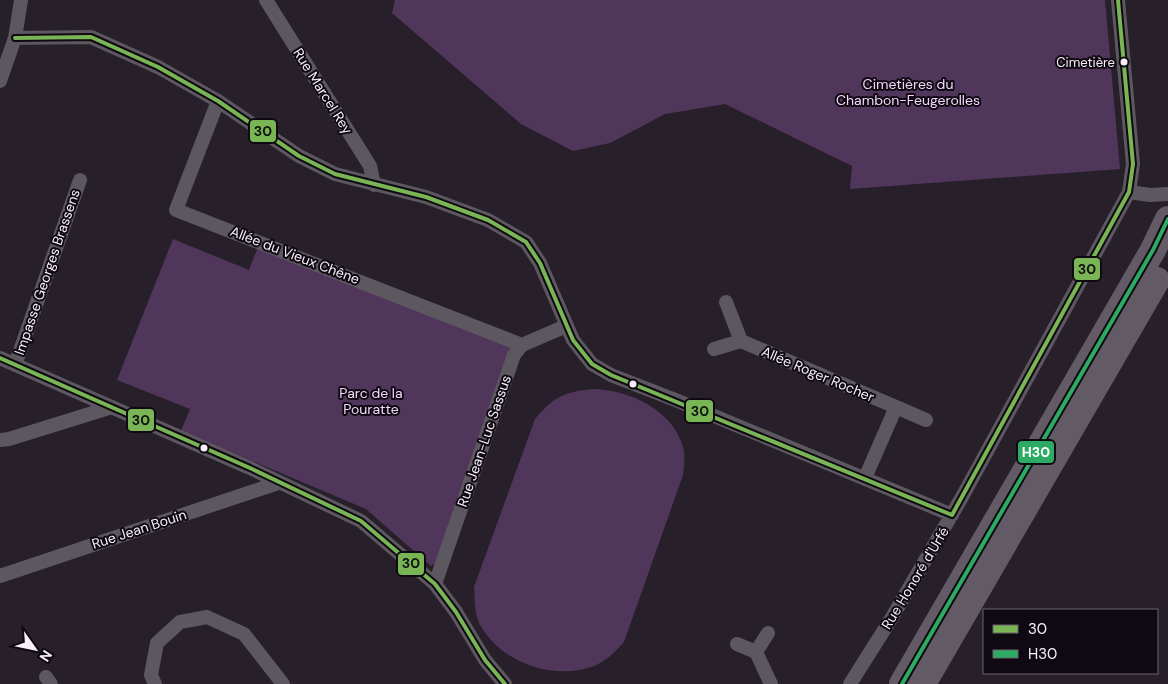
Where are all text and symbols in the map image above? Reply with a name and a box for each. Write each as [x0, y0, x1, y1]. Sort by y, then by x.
street label: Rue Marcel Rey [289, 44, 357, 138]
place label: Cimetière [1056, 54, 1115, 71]
marker: Cimetière [1119, 57, 1129, 67]
park label: Cimetières du Chambon-Feugerolles [836, 75, 980, 109]
line badge: 30 [249, 119, 277, 143]
text: 30 [254, 122, 272, 140]
street label: Impasse Georges Brassens [10, 187, 84, 357]
street label: Allée du Vieux Chêne [228, 222, 362, 288]
line badge: 30 [1073, 257, 1101, 281]
text: 30 [1078, 260, 1096, 278]
street label: Allée Roger Rocher [759, 342, 877, 406]
street label: Rue Jean-Luc Sassus [453, 373, 515, 509]
unlabelled marker [628, 379, 638, 389]
park label: Parc de la Pouratte [339, 384, 403, 418]
line badge: 30 [685, 399, 714, 423]
text: 30 [691, 402, 709, 420]
line badge: 30 [127, 408, 155, 432]
text: 30 [132, 411, 150, 429]
line badge: H30 [1017, 440, 1055, 464]
unlabelled marker [199, 443, 209, 453]
text: H30 [1022, 443, 1050, 461]
street label: Rue Jean Bouin [89, 505, 189, 553]
street label: Rue Honoré d'Urfé [877, 523, 953, 633]
line badge: 30 [397, 552, 425, 576]
text: 30 [402, 554, 420, 572]
legend [983, 609, 1158, 674]
text: 30 [1028, 619, 1047, 639]
north arrow [10, 624, 60, 674]
text: H30 [1028, 644, 1057, 664]
text: N [36, 647, 56, 665]

